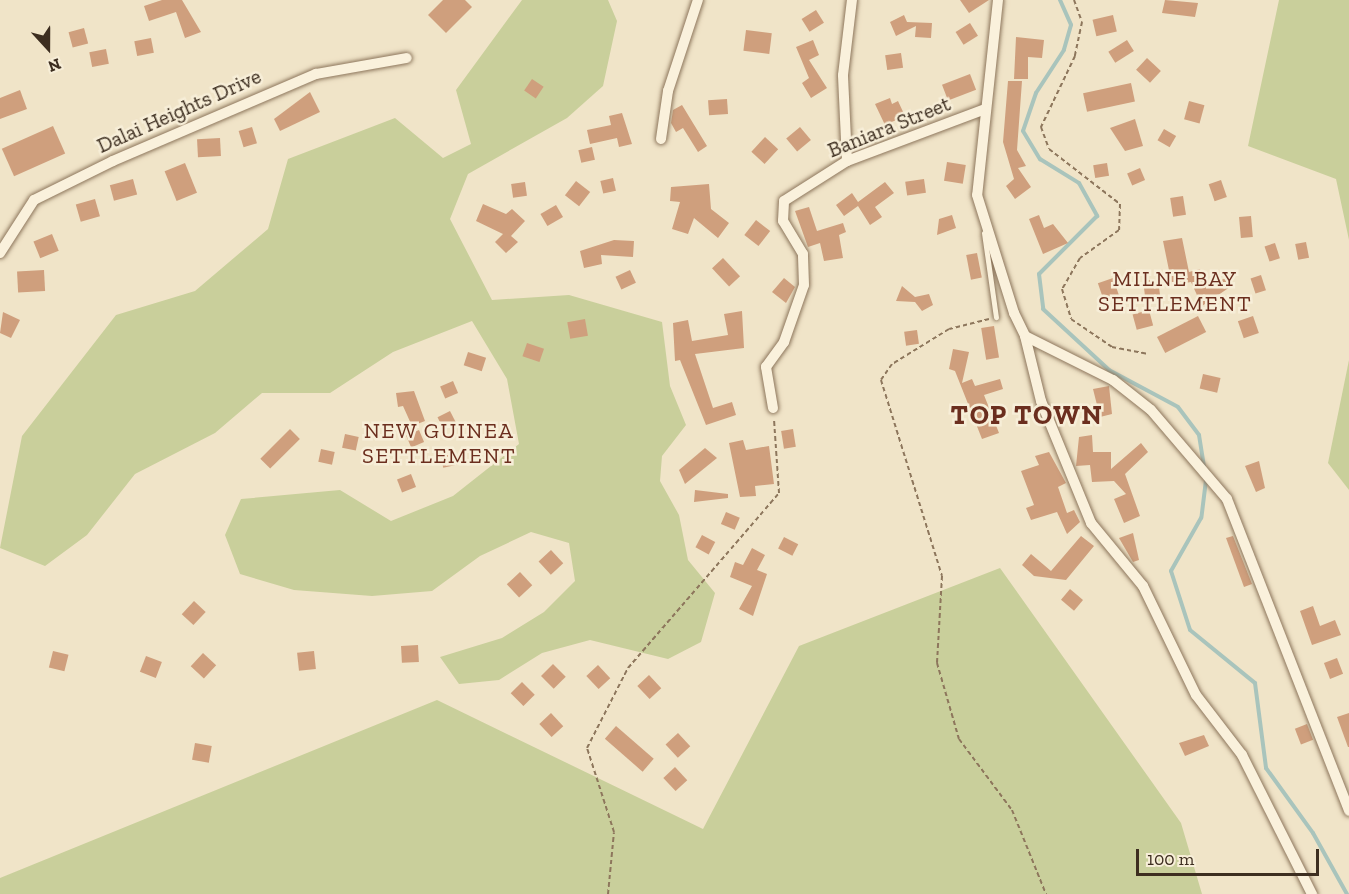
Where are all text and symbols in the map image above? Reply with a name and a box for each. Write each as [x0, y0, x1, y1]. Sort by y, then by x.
north arrow [18, 18, 78, 78]
text: N [46, 54, 64, 76]
street label: Dalai Heights Drive [93, 64, 265, 158]
street label: Baniara Street [824, 91, 954, 163]
district label: MILNE BAY SETTLEMENT [1098, 265, 1252, 316]
district label: TOP TOWN [950, 400, 1104, 432]
district label: NEW GUINEA SETTLEMENT [362, 417, 516, 469]
scale bar [1139, 837, 1322, 875]
text: 100 m [1147, 848, 1194, 870]

